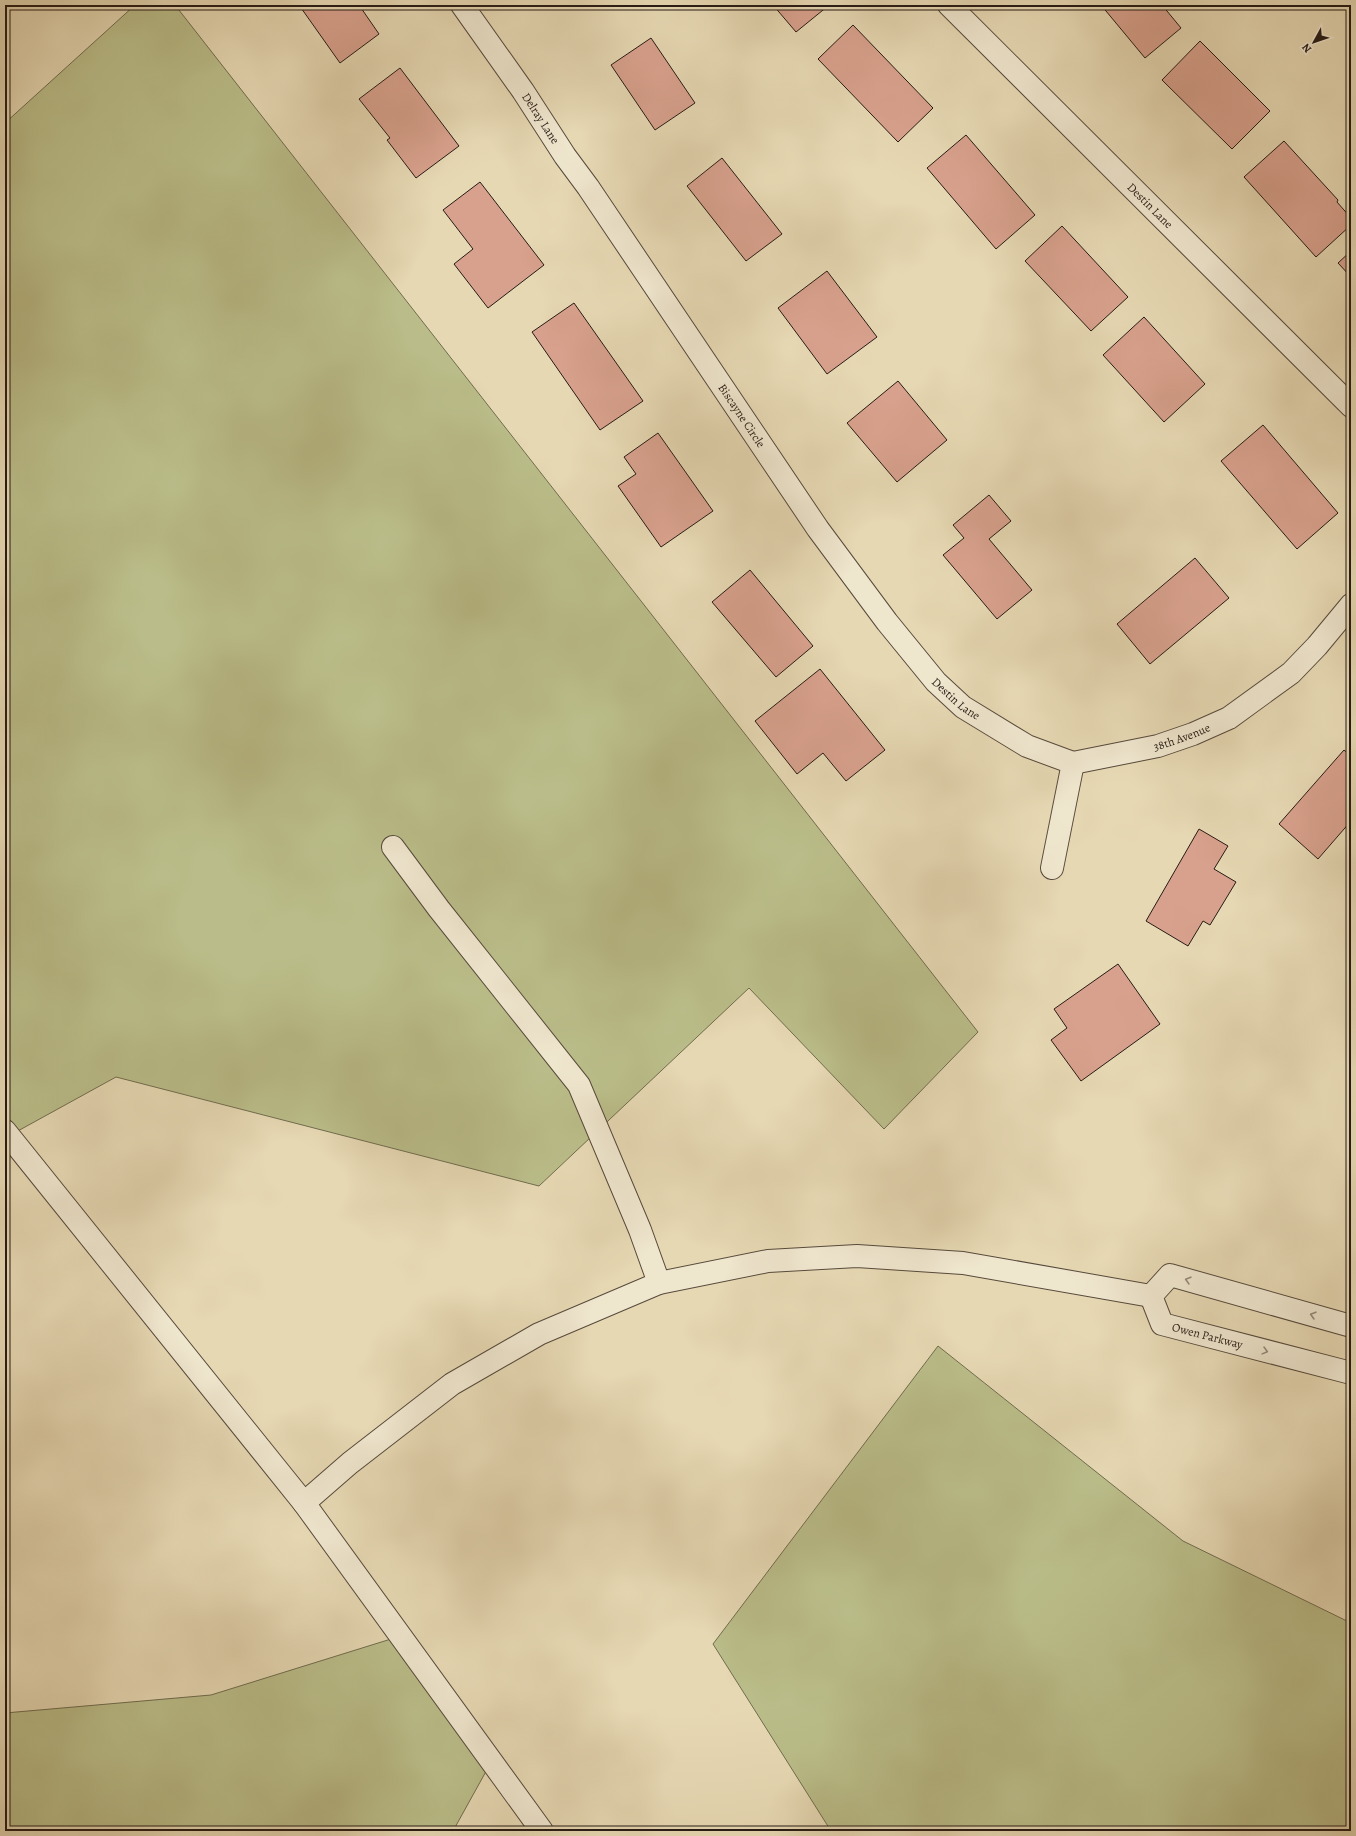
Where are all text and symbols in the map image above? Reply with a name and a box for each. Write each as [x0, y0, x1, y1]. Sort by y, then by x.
north arrow [1294, 22, 1334, 62]
text: N [1298, 40, 1315, 56]
street label: Delray Lane [518, 90, 563, 147]
street label: Destin Lane [1124, 179, 1176, 232]
street label: Biscayne Circle [715, 381, 769, 451]
street label: Destin Lane [928, 674, 983, 724]
street label: 38th Avenue [1152, 719, 1213, 755]
one-way arrow [1185, 1276, 1192, 1285]
one-way arrow [1310, 1311, 1317, 1320]
street label: Owen Parkway [1170, 1319, 1245, 1353]
one-way arrow [1262, 1346, 1269, 1354]

